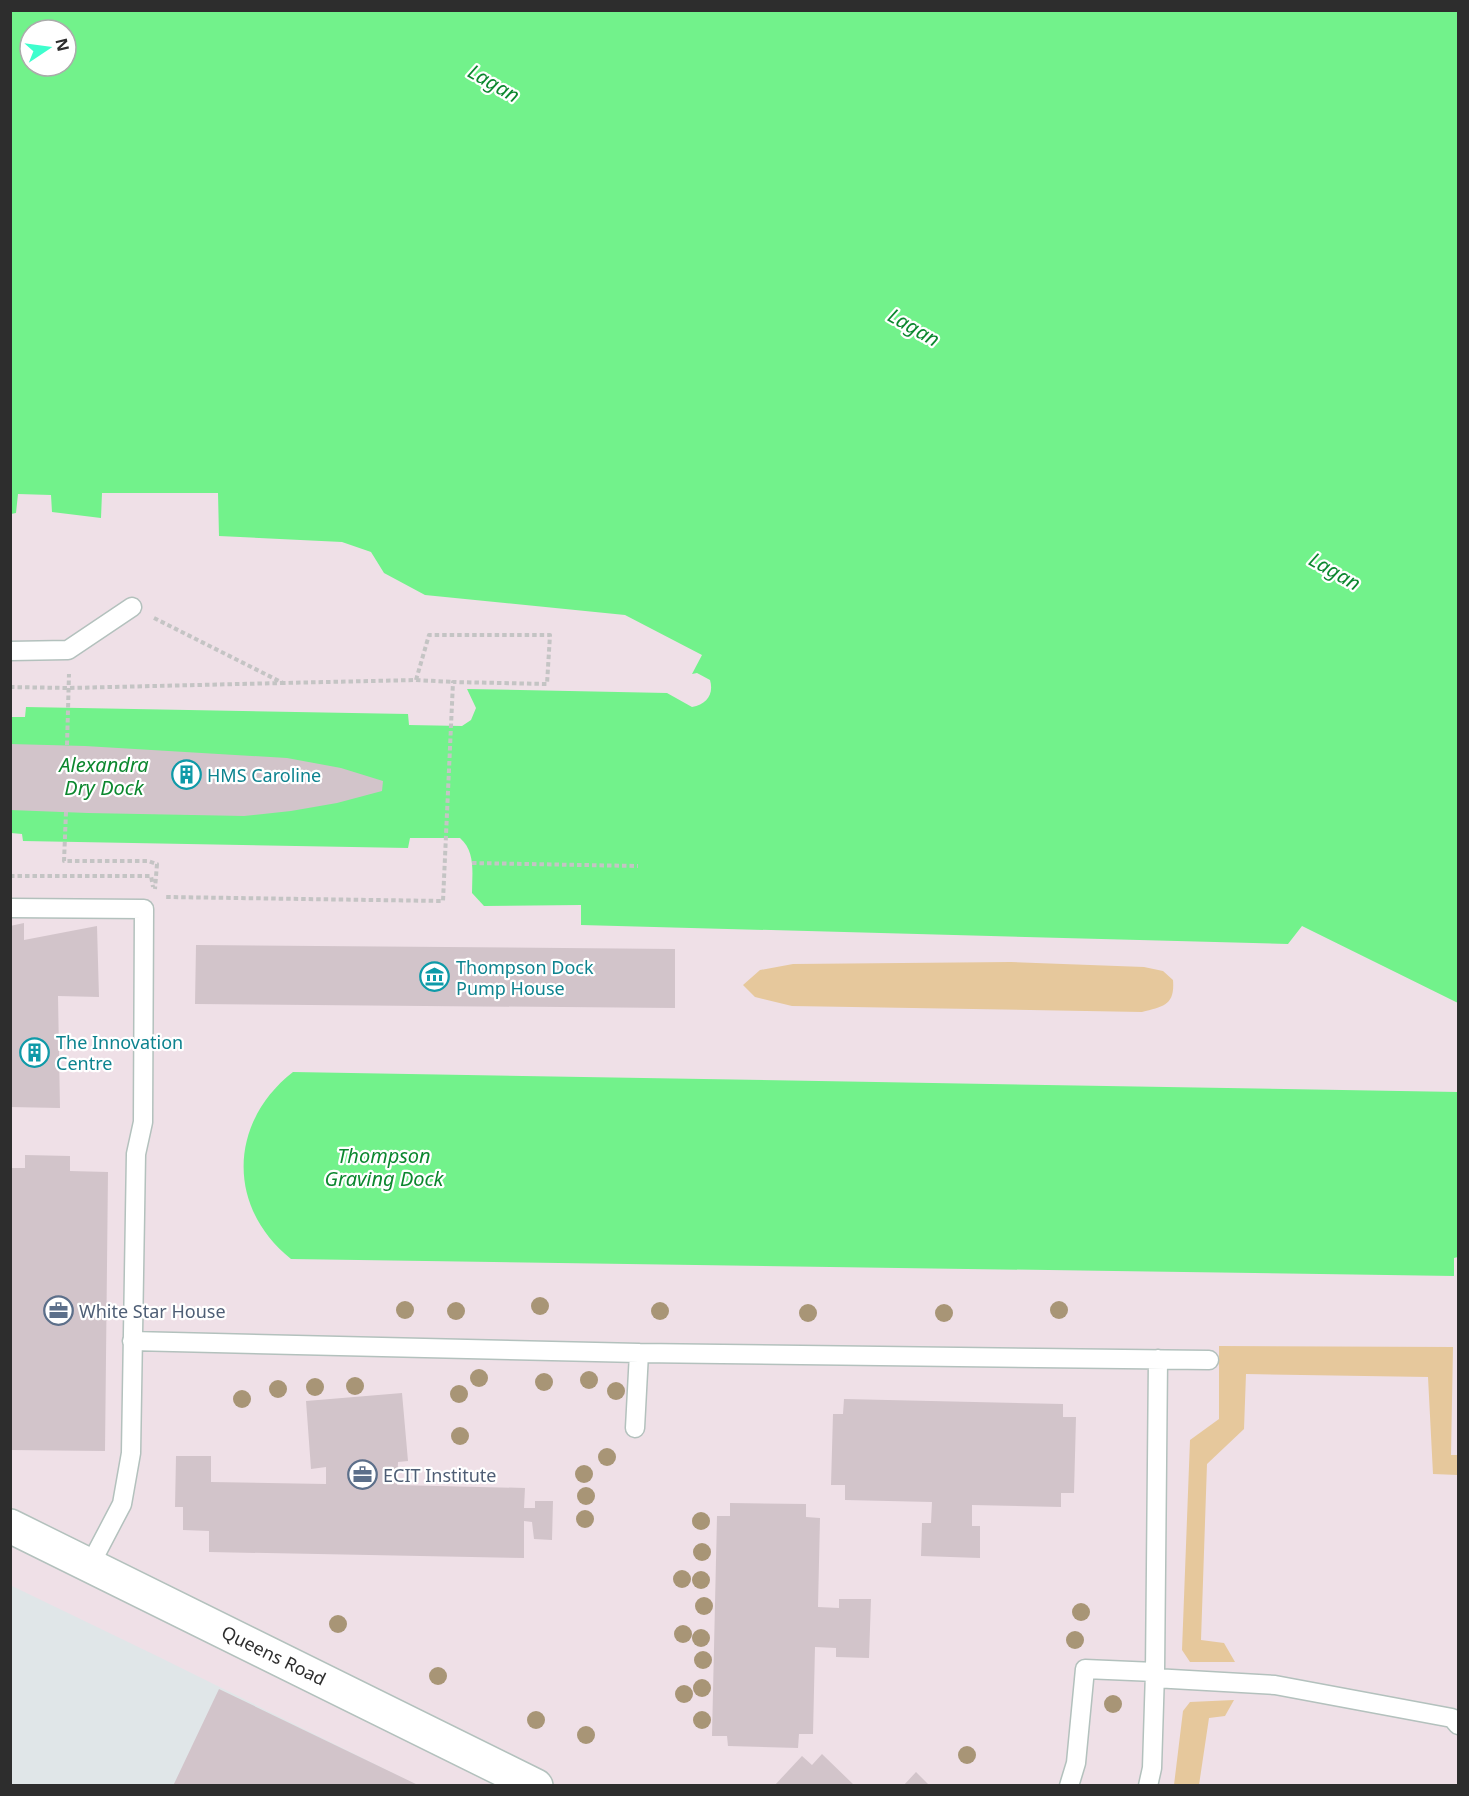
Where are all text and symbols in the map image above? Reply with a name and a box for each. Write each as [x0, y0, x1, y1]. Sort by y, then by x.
north arrow [18, 18, 78, 78]
text: N [50, 36, 75, 53]
water label: Lagan [463, 57, 525, 109]
water label: Lagan [883, 301, 945, 353]
water label: Lagan [1304, 545, 1366, 597]
water label: Alexandra Dry Dock [57, 751, 149, 801]
building icon: HMS Caroline [170, 759, 202, 791]
place label: HMS Caroline [207, 763, 321, 787]
place label: Thompson Dock Pump House [456, 955, 594, 1000]
museum icon: Thompson Dock Pump House [419, 961, 451, 993]
place label: The Innovation Centre [56, 1030, 183, 1075]
building icon: The Innovation Centre [19, 1036, 51, 1068]
water label: Thompson Graving Dock [325, 1142, 445, 1192]
office icon: White Star House [42, 1295, 74, 1327]
place label: White Star House [79, 1299, 226, 1323]
office icon: ECIT Institute [346, 1459, 378, 1491]
place label: ECIT Institute [383, 1463, 496, 1487]
street label: Queens Road [218, 1619, 330, 1691]

